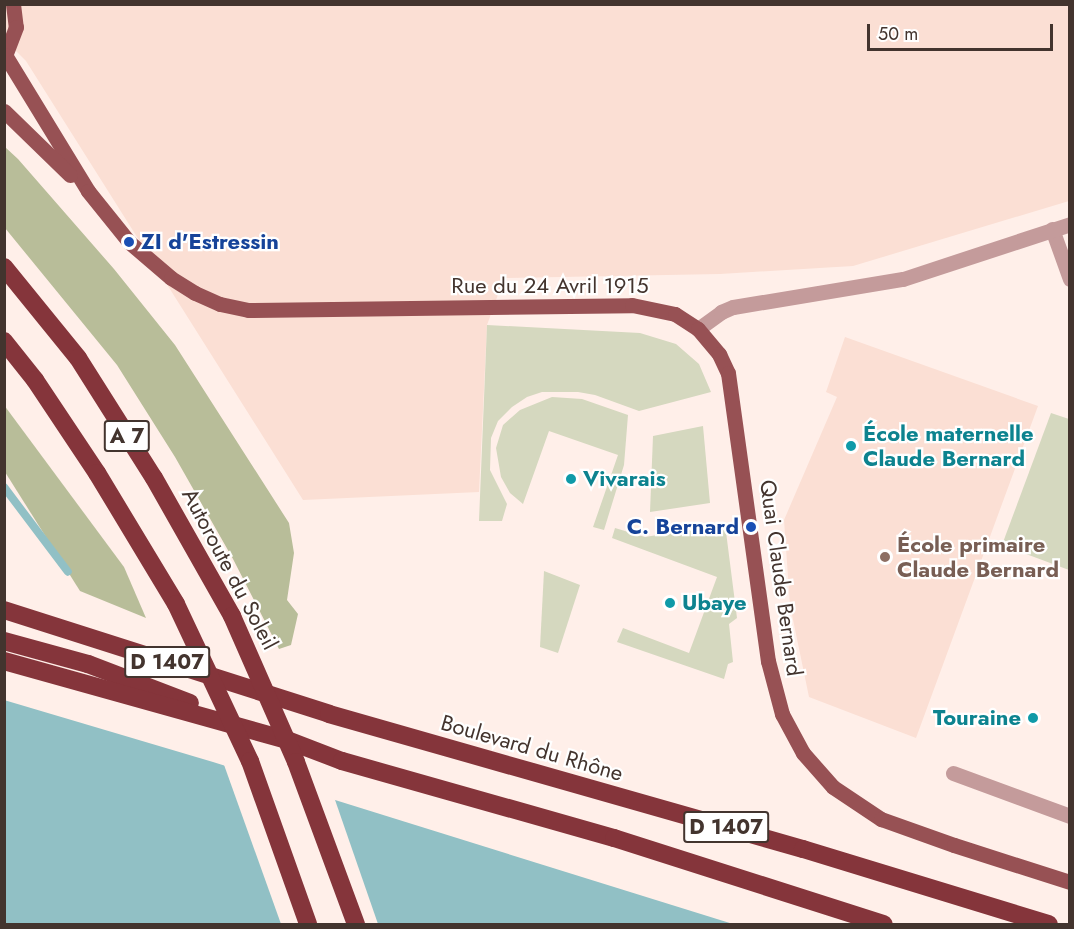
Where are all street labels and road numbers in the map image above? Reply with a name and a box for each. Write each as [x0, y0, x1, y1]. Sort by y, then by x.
street label: Rue du 24 Avril 1915 [451, 273, 649, 299]
road number: A 7 [103, 418, 151, 454]
street label: Quai Claude Bernard [754, 478, 808, 678]
street label: Autoroute du Soleil [176, 484, 284, 654]
road number: D 1407 [124, 644, 210, 680]
street label: Boulevard du Rhône [438, 709, 626, 787]
road number: D 1407 [682, 809, 770, 845]

